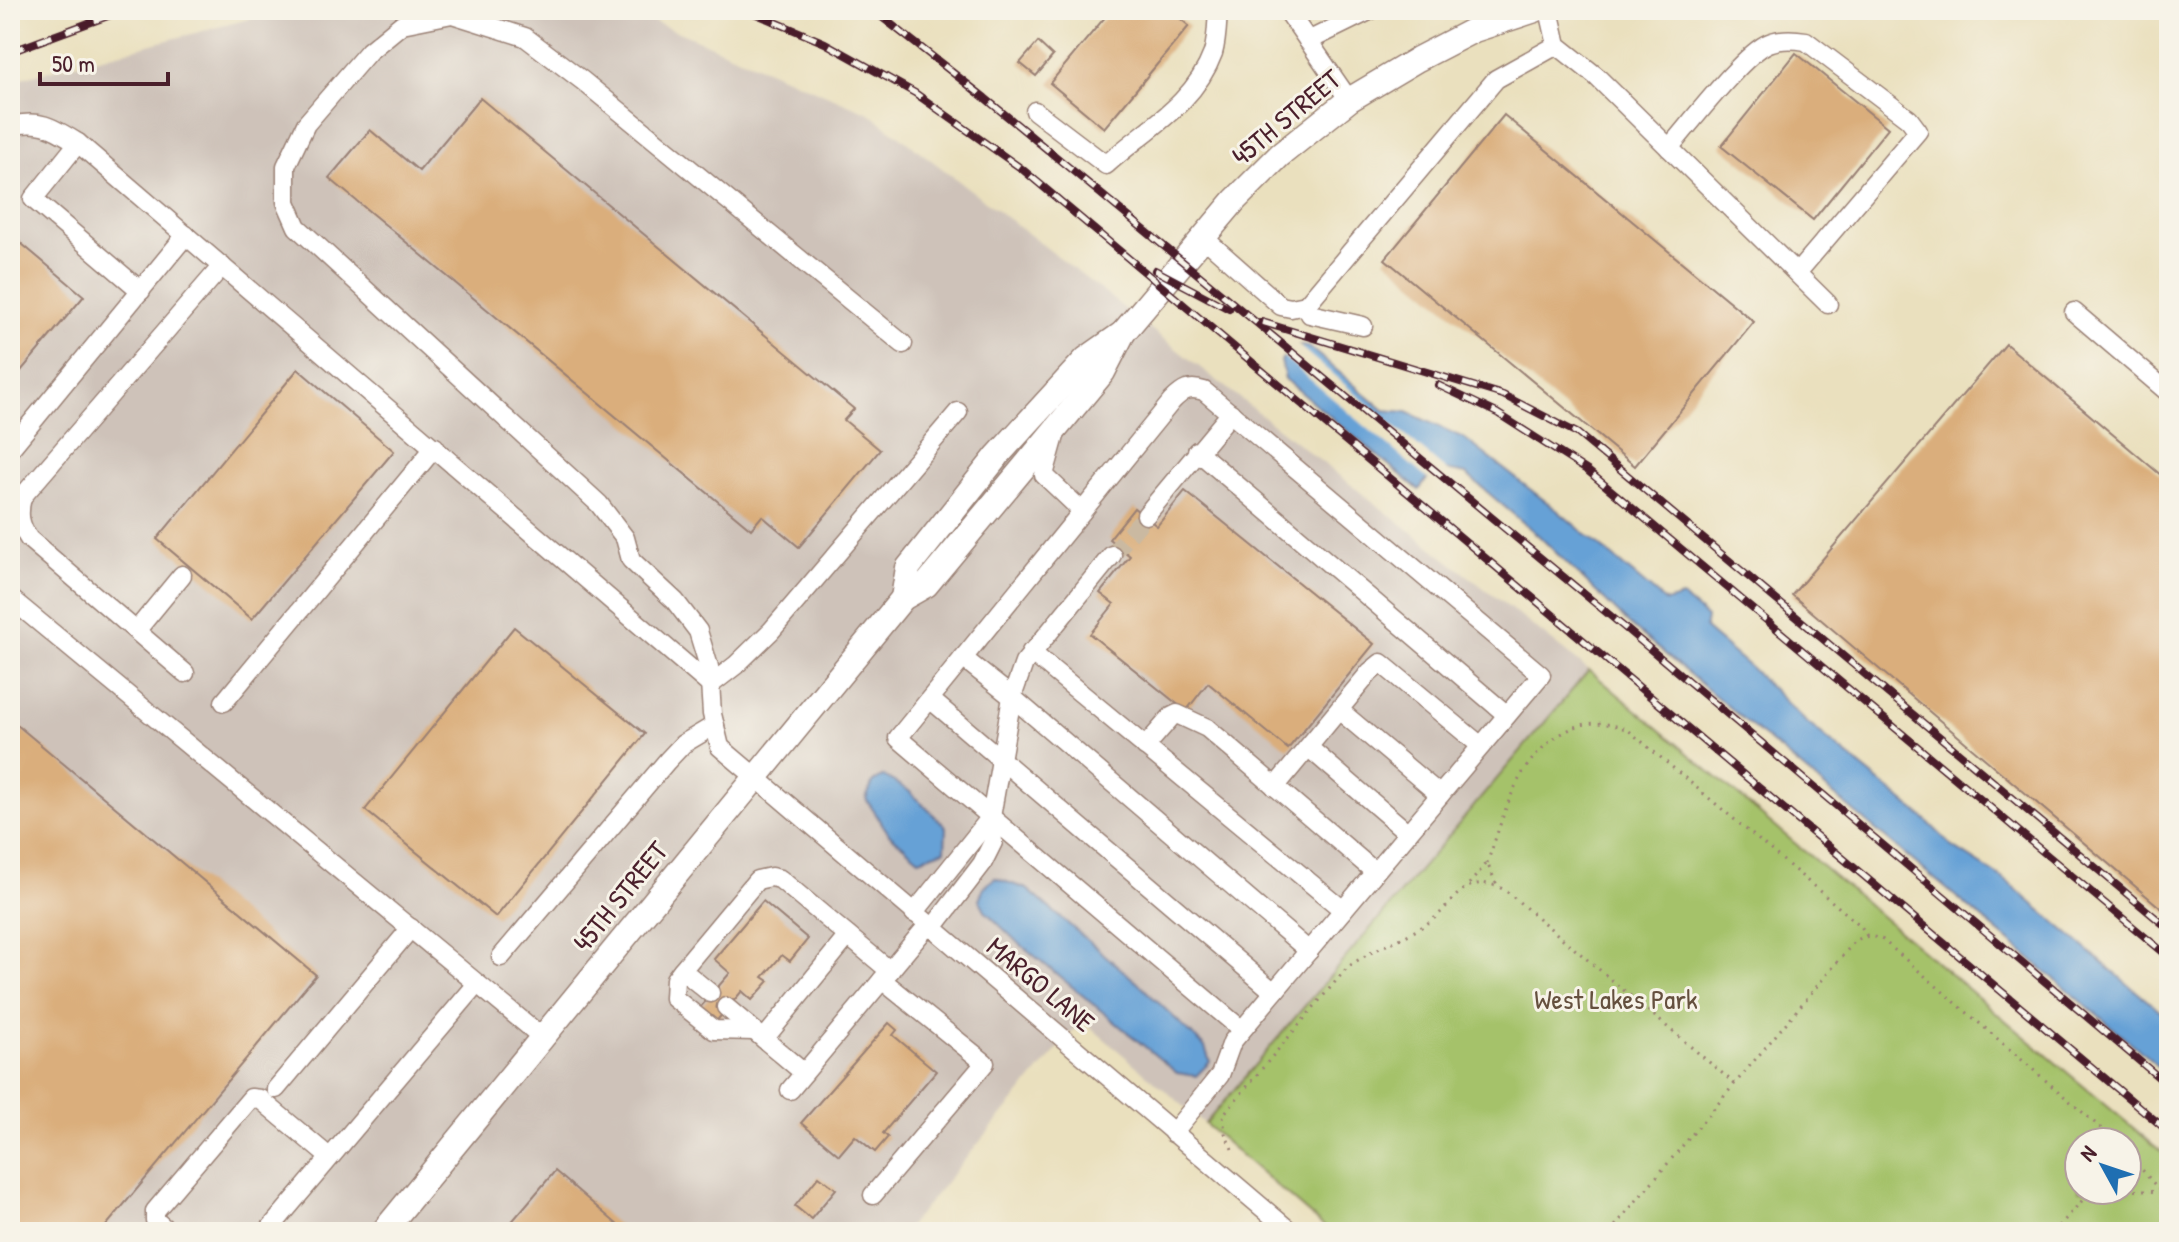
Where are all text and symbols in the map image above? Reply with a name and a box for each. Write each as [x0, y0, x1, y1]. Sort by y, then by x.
scale bar [40, 36, 168, 86]
text: 50 m [52, 47, 95, 79]
street label: 45TH STREET [1223, 60, 1349, 174]
street label: 45TH STREET [564, 832, 677, 959]
street label: MARGO LANE [979, 928, 1103, 1040]
park label: West Lakes Park [1534, 980, 1698, 1018]
north arrow [2063, 1126, 2143, 1206]
text: N [2072, 1139, 2103, 1167]

